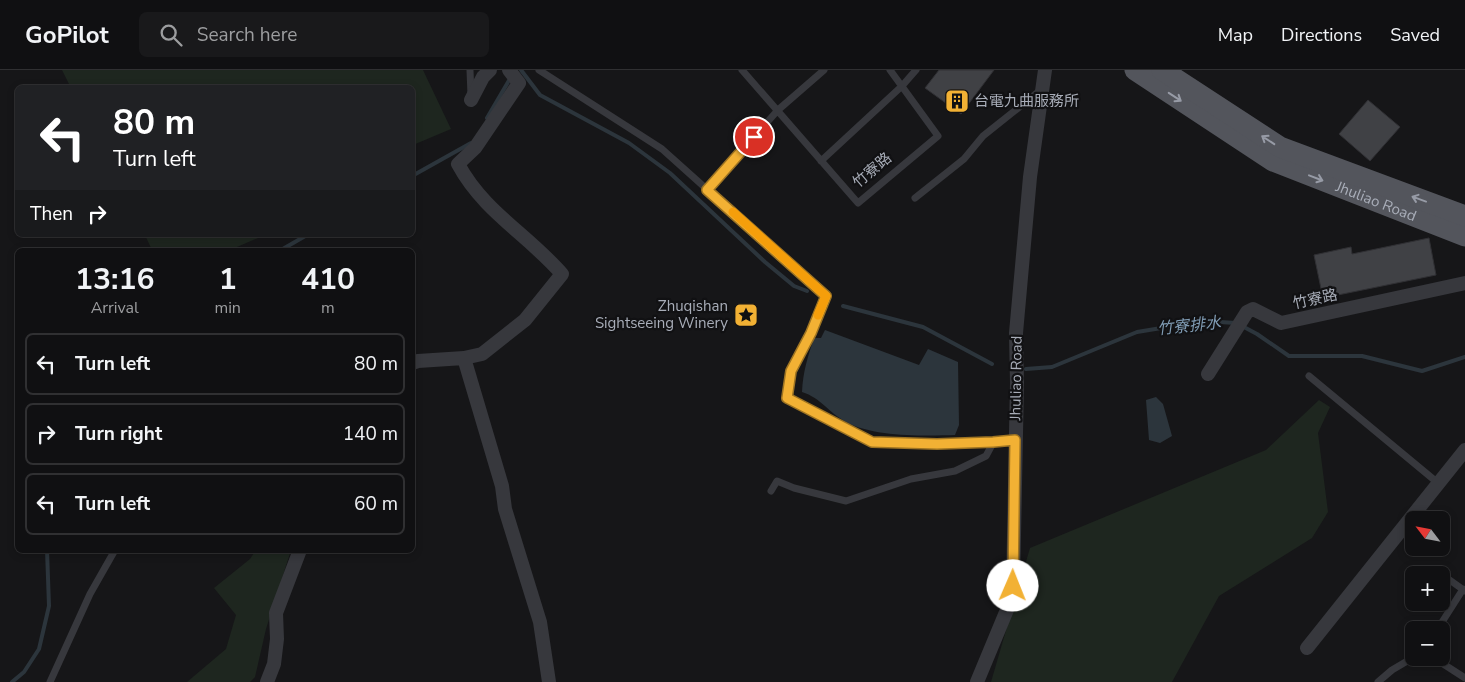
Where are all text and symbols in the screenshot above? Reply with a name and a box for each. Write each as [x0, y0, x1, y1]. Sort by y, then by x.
search box [139, 12, 489, 57]
text: GoPilot [25, 19, 109, 51]
icon: search [157, 21, 185, 49]
text: Search here [197, 22, 297, 48]
text: Map [1218, 23, 1253, 47]
text: Directions [1281, 23, 1362, 47]
text: Saved [1390, 23, 1440, 47]
building icon: 台電九曲服務所 [944, 88, 970, 114]
place label: 台電九曲服務所 [974, 91, 1079, 111]
one-way arrow [1168, 93, 1182, 103]
text: 80 m [113, 99, 195, 146]
icon: left [30, 105, 95, 170]
pin [733, 116, 775, 158]
icon: arrive [740, 123, 768, 151]
one-way arrow [1262, 135, 1276, 145]
text: Turn left [113, 144, 196, 174]
street label: 竹寮路 [848, 148, 896, 192]
one-way arrow [1308, 173, 1323, 183]
street label: Jhuliao Road [1332, 176, 1419, 226]
one-way arrow [1412, 194, 1427, 203]
icon: right [83, 200, 111, 228]
text: Then [30, 201, 73, 227]
text: 13:16 [75, 259, 154, 300]
text: 1 [219, 259, 237, 300]
text: 410 [301, 259, 355, 300]
street label: 竹寮路 [1291, 285, 1339, 313]
place label: Zhuqishan Sightseeing Winery [595, 296, 728, 333]
text: Arrival [91, 297, 139, 319]
text: min [214, 297, 241, 319]
text: m [321, 297, 335, 319]
place icon: Zhuqishan Sightseeing Winery [733, 302, 759, 328]
water label: 竹寮排水 [1156, 312, 1223, 340]
street label: Jhuliao Road [1005, 335, 1027, 422]
icon: left [32, 350, 60, 378]
text: Turn left [75, 351, 150, 377]
text: 80 m [354, 351, 398, 377]
icon: right [32, 420, 60, 448]
text: Turn right [75, 421, 162, 447]
text: 140 m [343, 421, 398, 447]
icon: left [32, 490, 60, 518]
text: Turn left [75, 491, 150, 517]
text: 60 m [354, 491, 398, 517]
north arrow [1405, 511, 1450, 556]
map controls [1405, 511, 1450, 666]
position arrow [986, 559, 1038, 611]
button: + [1405, 566, 1450, 611]
button: − [1405, 621, 1450, 666]

